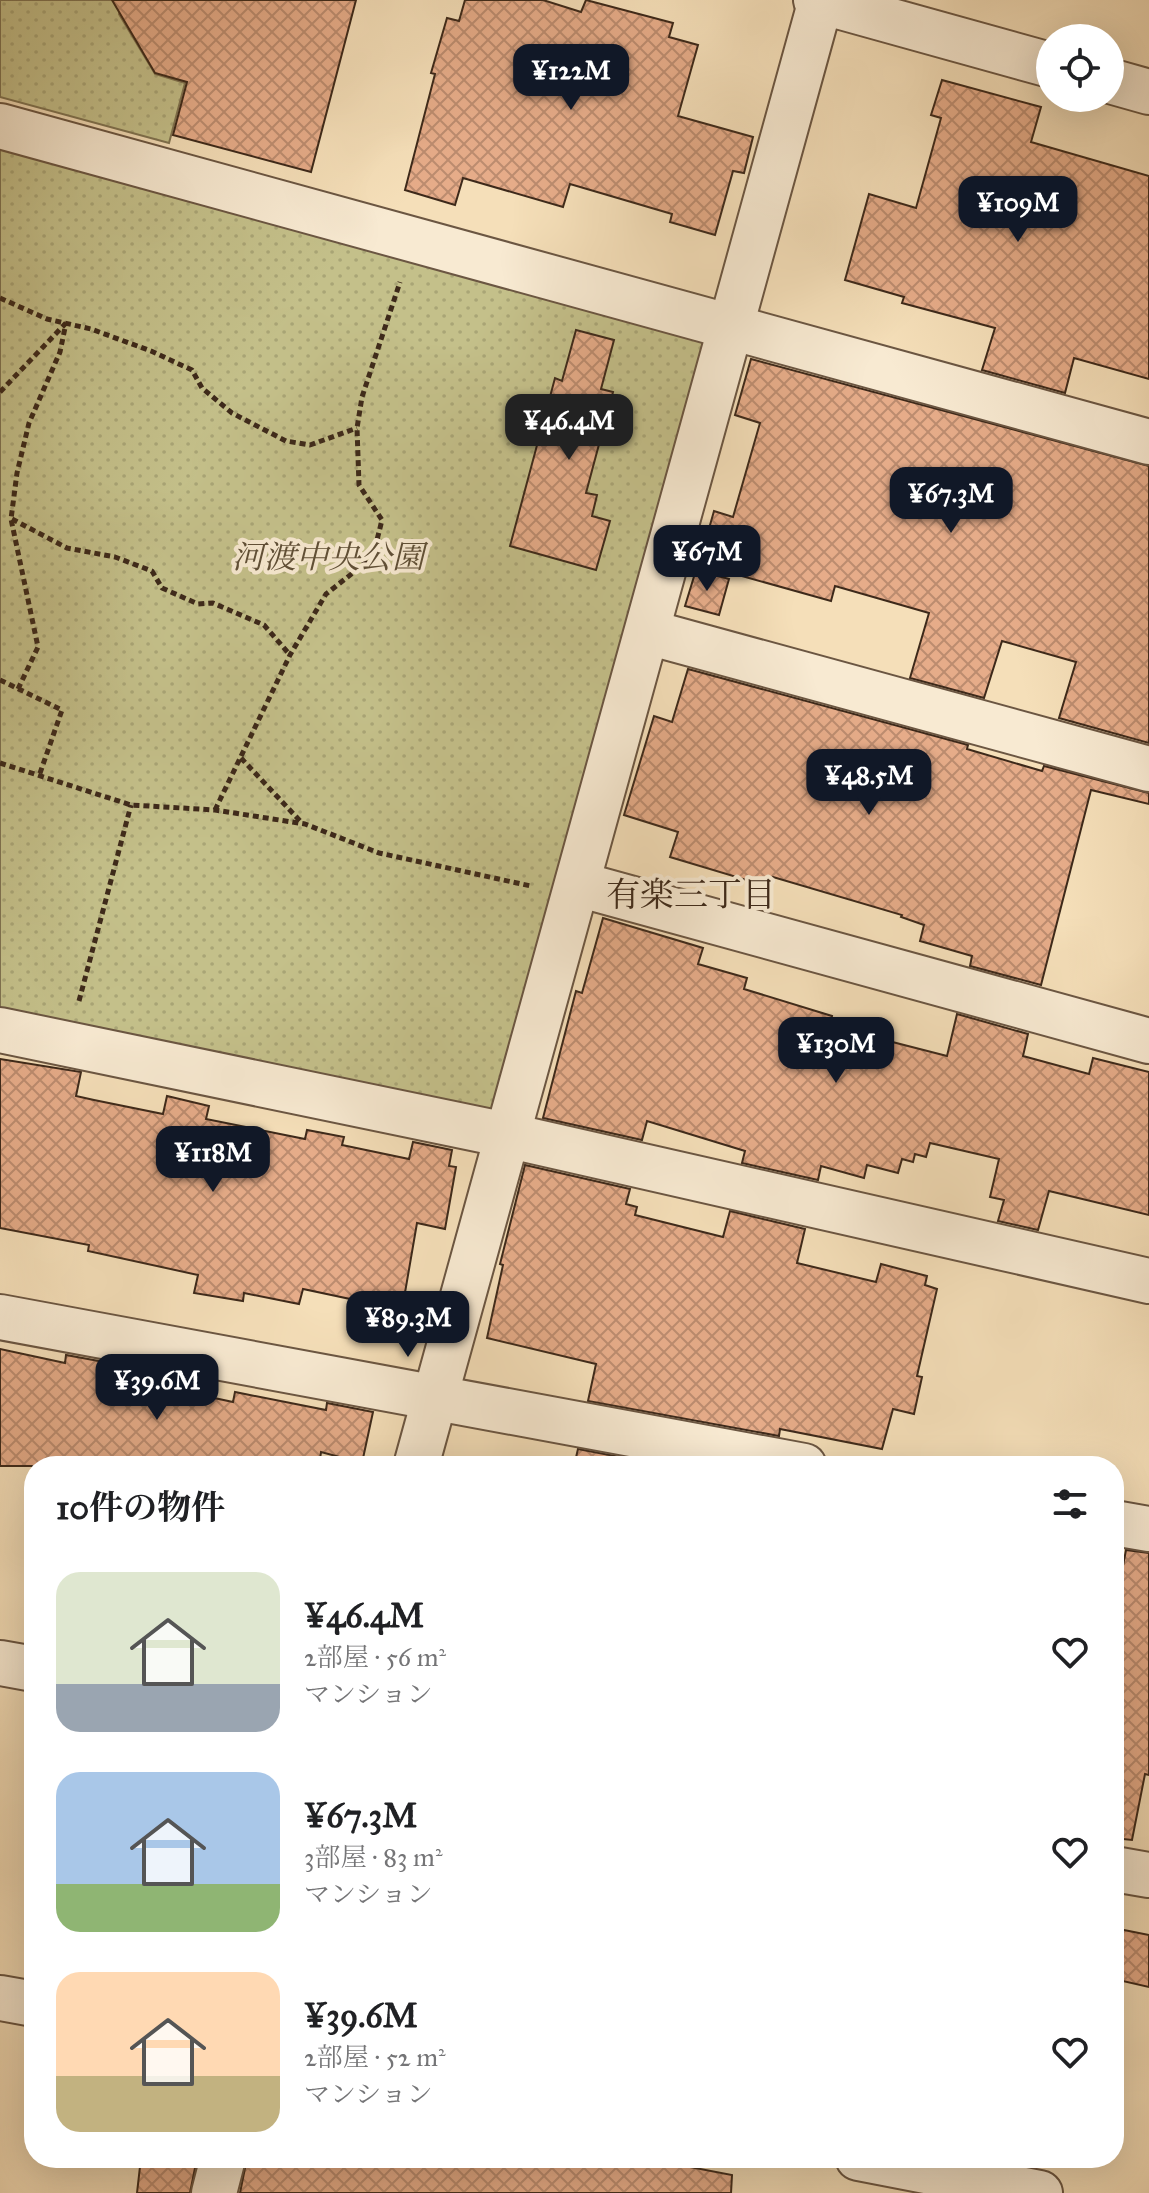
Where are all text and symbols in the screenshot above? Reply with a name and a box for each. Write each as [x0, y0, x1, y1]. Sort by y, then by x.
map controls [1036, 24, 1124, 112]
button: locate [1036, 24, 1124, 112]
pin: ¥122M [515, 44, 627, 112]
text: ¥122M [531, 54, 611, 86]
pin: ¥109M [962, 176, 1074, 244]
text: ¥109M [976, 186, 1060, 218]
pin: ¥46.4M [504, 394, 634, 462]
text: ¥46.4M [523, 404, 615, 436]
pin: ¥67.3M [886, 467, 1016, 535]
text: ¥67.3M [908, 477, 994, 509]
pin: ¥67M [660, 525, 754, 593]
text: ¥67M [671, 535, 743, 567]
park label: 河渡中央公園 [232, 538, 429, 577]
pin: ¥48.5M [804, 749, 934, 817]
text: ¥48.5M [824, 759, 914, 791]
district label: 有楽三丁目 [606, 874, 776, 915]
pin: ¥130M [780, 1017, 892, 1085]
text: ¥130M [796, 1027, 876, 1059]
pin: ¥118M [157, 1126, 269, 1194]
text: ¥118M [174, 1136, 252, 1168]
pin: ¥89.3M [343, 1291, 473, 1359]
text: ¥89.3M [364, 1301, 452, 1333]
pin: ¥39.6M [92, 1354, 222, 1422]
text: ¥39.6M [114, 1364, 200, 1396]
icon: filters [1048, 1482, 1092, 1526]
text: 10件の物件 [56, 1487, 225, 1528]
text: ¥46.4M [304, 1595, 424, 1636]
icon: home [120, 1604, 216, 1700]
icon: heart [1048, 1630, 1092, 1674]
text: 2部屋 · 56 m² [304, 1641, 446, 1673]
text: マンション [304, 1678, 433, 1710]
text: ¥67.3M [304, 1795, 417, 1836]
icon: home [120, 1804, 216, 1900]
icon: heart [1048, 1830, 1092, 1874]
text: 3部屋 · 83 m² [304, 1841, 443, 1873]
text: マンション [304, 1878, 433, 1910]
text: ¥39.6M [304, 1995, 418, 2036]
icon: home [120, 2004, 216, 2100]
icon: heart [1048, 2030, 1092, 2074]
text: 2部屋 · 52 m² [304, 2041, 446, 2073]
text: マンション [304, 2078, 433, 2110]

